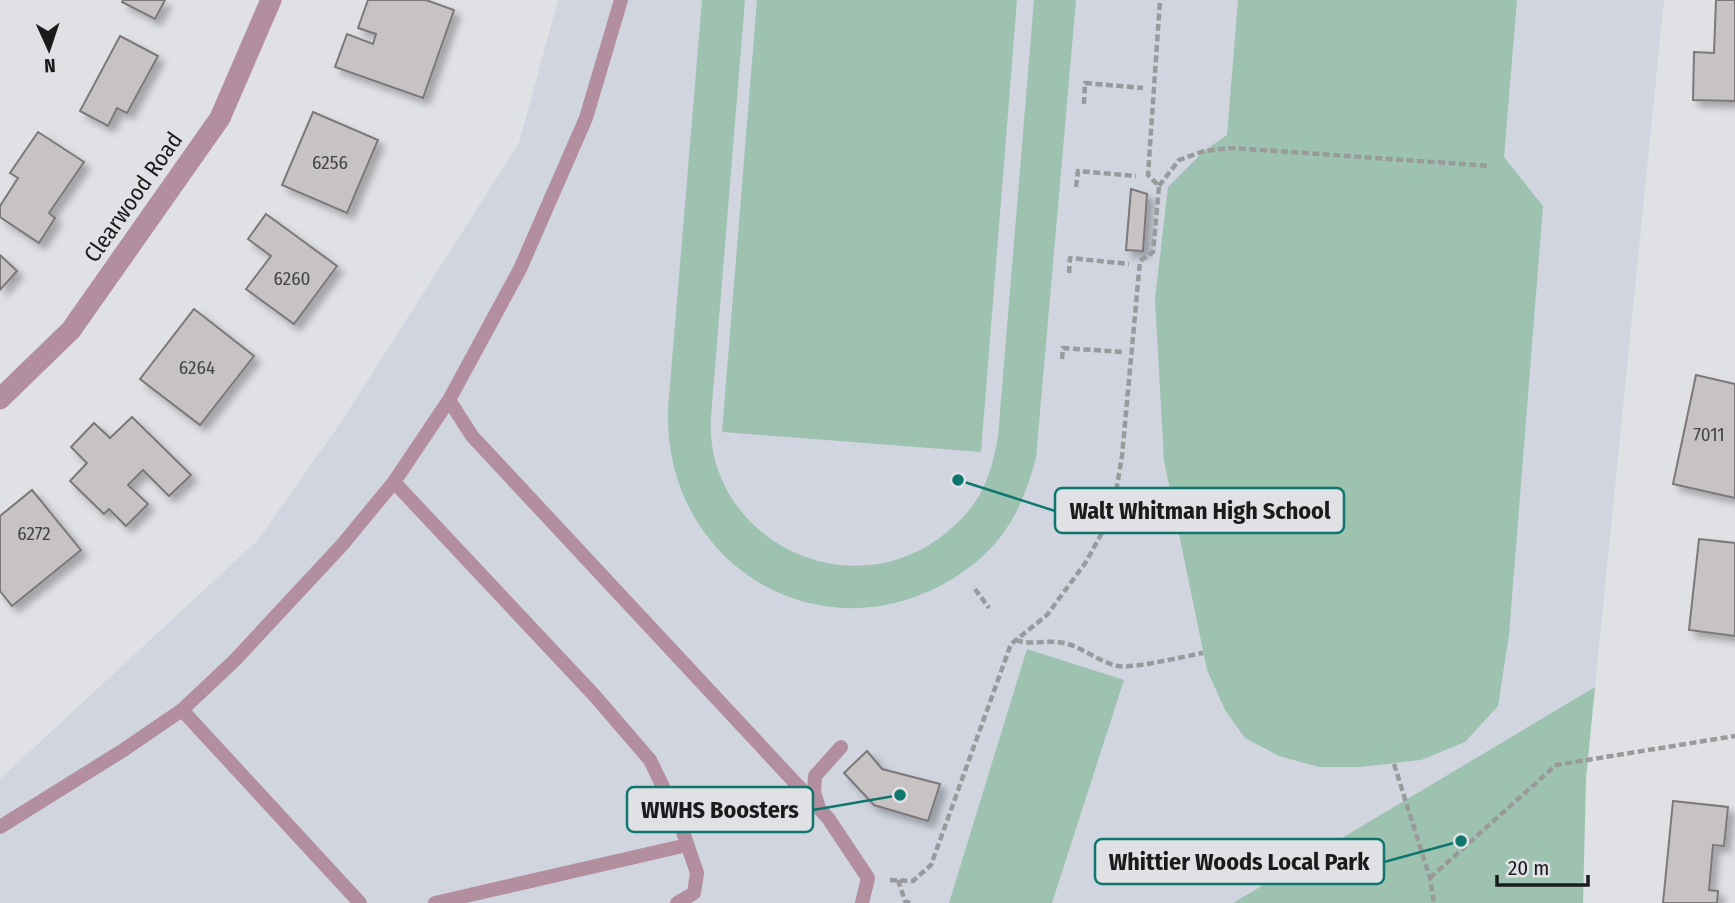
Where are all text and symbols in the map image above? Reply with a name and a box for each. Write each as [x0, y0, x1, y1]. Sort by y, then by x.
north arrow [14, 14, 84, 84]
text: N [44, 54, 56, 77]
street label: Clearwood Road [78, 126, 188, 268]
house number: 6256 [312, 151, 348, 174]
house number: 6260 [274, 267, 310, 290]
house number: 6264 [179, 356, 215, 379]
house number: 7011 [1693, 423, 1725, 446]
callout: Walt Whitman High School [1055, 488, 1344, 533]
text: Walt Whitman High School [1070, 497, 1331, 525]
house number: 6272 [17, 522, 51, 545]
callout: WWHS Boosters [627, 787, 813, 832]
text: WWHS Boosters [641, 796, 799, 824]
callout: Whittier Woods Local Park [1095, 839, 1384, 884]
scale bar [1497, 844, 1588, 888]
text: Whittier Woods Local Park [1109, 848, 1370, 876]
text: 20 m [1508, 855, 1549, 881]

